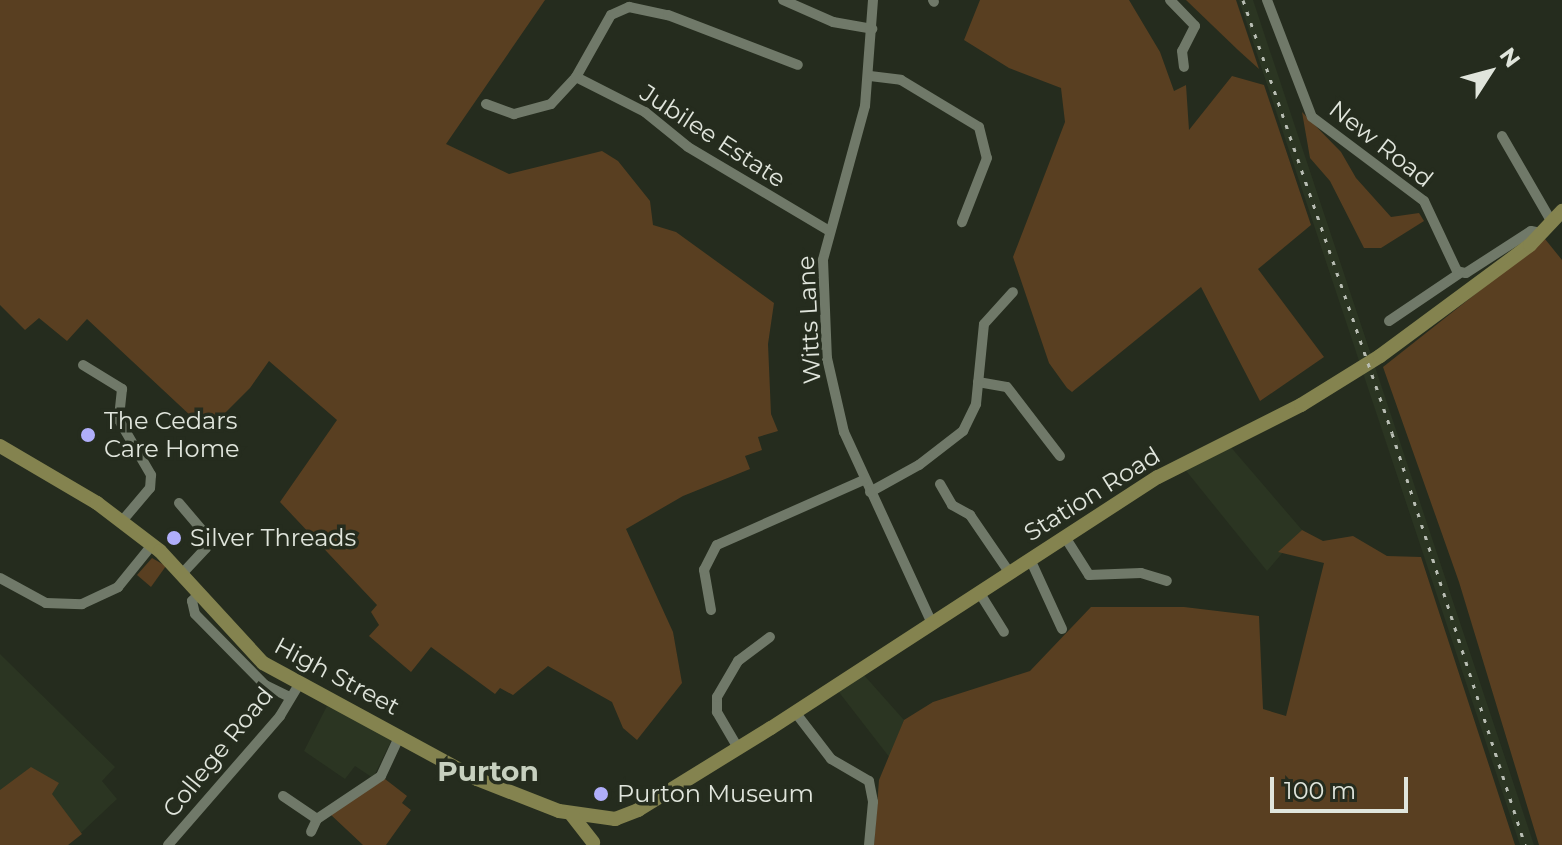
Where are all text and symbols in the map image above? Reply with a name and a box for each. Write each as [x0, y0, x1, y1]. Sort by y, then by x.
north arrow [1450, 32, 1530, 112]
text: N [1494, 42, 1526, 73]
street label: Jubilee Estate [635, 78, 791, 194]
street label: New Road [1323, 95, 1439, 193]
street label: Witts Lane [791, 255, 827, 385]
place label: The Cedars Care Home [104, 407, 240, 463]
marker: The Cedars Care Home [79, 426, 97, 444]
street label: Station Road [1019, 441, 1165, 547]
place label: Silver Threads [190, 524, 356, 552]
marker: Silver Threads [165, 529, 183, 547]
street label: High Street [270, 631, 404, 721]
street label: College Road [157, 681, 279, 823]
district label: Purton [437, 754, 539, 788]
scale bar [1274, 761, 1412, 811]
text: 100 m [1284, 776, 1356, 805]
place label: Purton Museum [617, 780, 814, 808]
marker: Purton Museum [592, 785, 610, 803]

